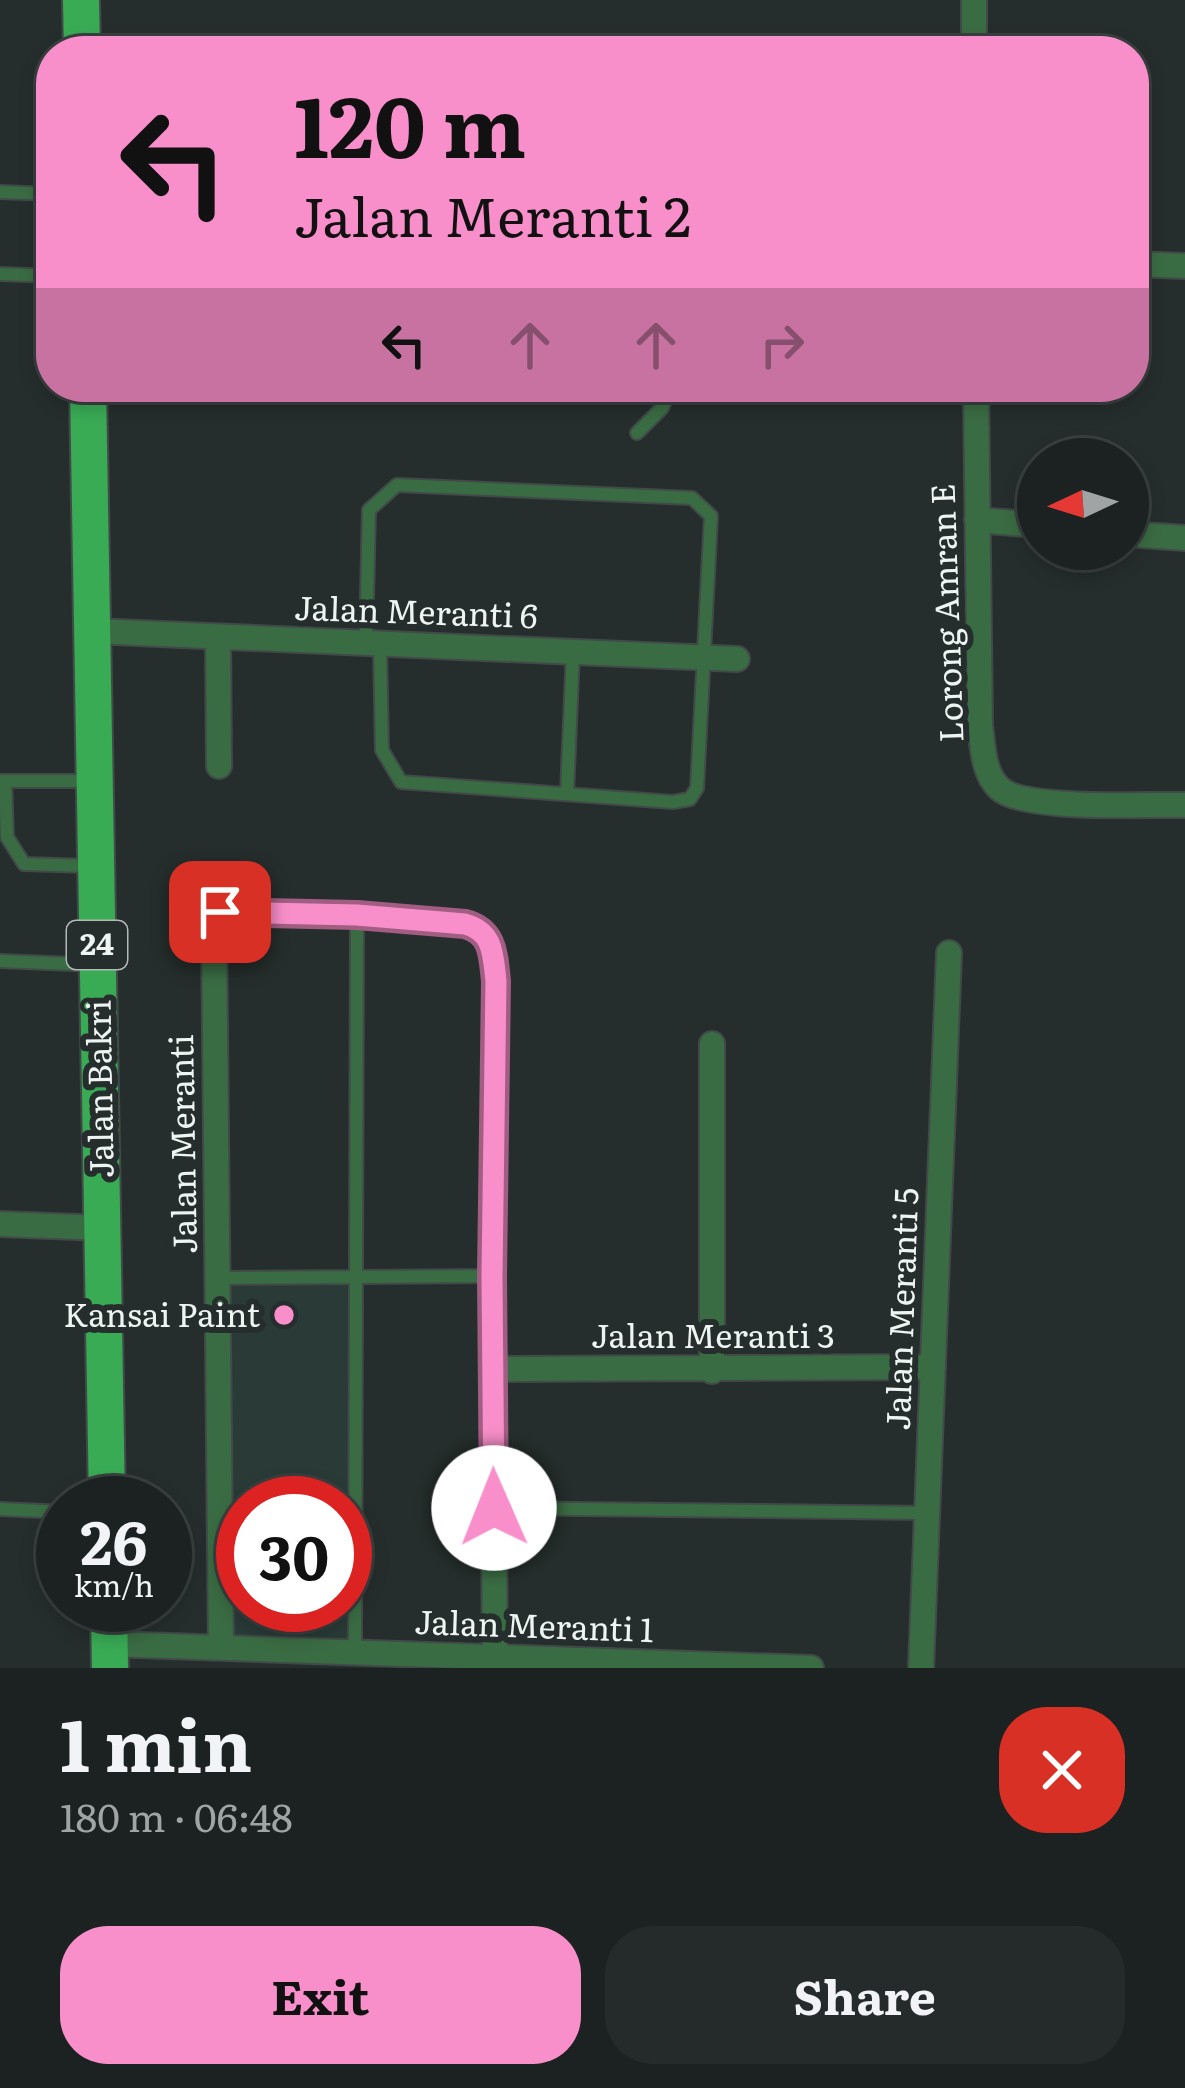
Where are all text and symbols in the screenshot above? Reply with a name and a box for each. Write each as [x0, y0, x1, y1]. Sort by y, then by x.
text: 120 m [294, 59, 526, 184]
icon: left [96, 84, 252, 240]
text: Jalan Meranti 2 [294, 173, 691, 254]
icon: left [371, 312, 437, 378]
icon: ahead [497, 312, 563, 378]
icon: ahead [623, 312, 689, 378]
icon: right [749, 312, 815, 378]
north arrow [1017, 438, 1149, 570]
map controls [1017, 438, 1149, 570]
street label: Lorong Amran E [915, 483, 974, 743]
street label: Jalan Meranti 6 [294, 581, 539, 638]
pin [169, 861, 271, 963]
icon: arrive [187, 879, 253, 945]
road number: 24 [67, 921, 127, 969]
street label: Jalan Bakri [71, 1000, 124, 1178]
street label: Jalan Meranti [154, 1034, 207, 1254]
street label: Jalan Meranti 5 [871, 1187, 928, 1431]
place label: Kansai Paint [64, 1288, 261, 1337]
marker: Kansai Paint [271, 1302, 297, 1328]
street label: Jalan Meranti 3 [591, 1309, 835, 1358]
position arrow [431, 1445, 557, 1571]
speed limit sign: 30 [216, 1476, 372, 1632]
text: 26 [80, 1494, 148, 1583]
text: km/h [74, 1562, 154, 1606]
street label: Jalan Meranti 1 [414, 1595, 655, 1652]
text: 1 min [60, 1687, 252, 1794]
button: close [999, 1707, 1125, 1833]
text: 180 m · 06:48 [60, 1786, 293, 1844]
button: Exit [60, 1926, 581, 2064]
button: Share [605, 1926, 1125, 2064]

